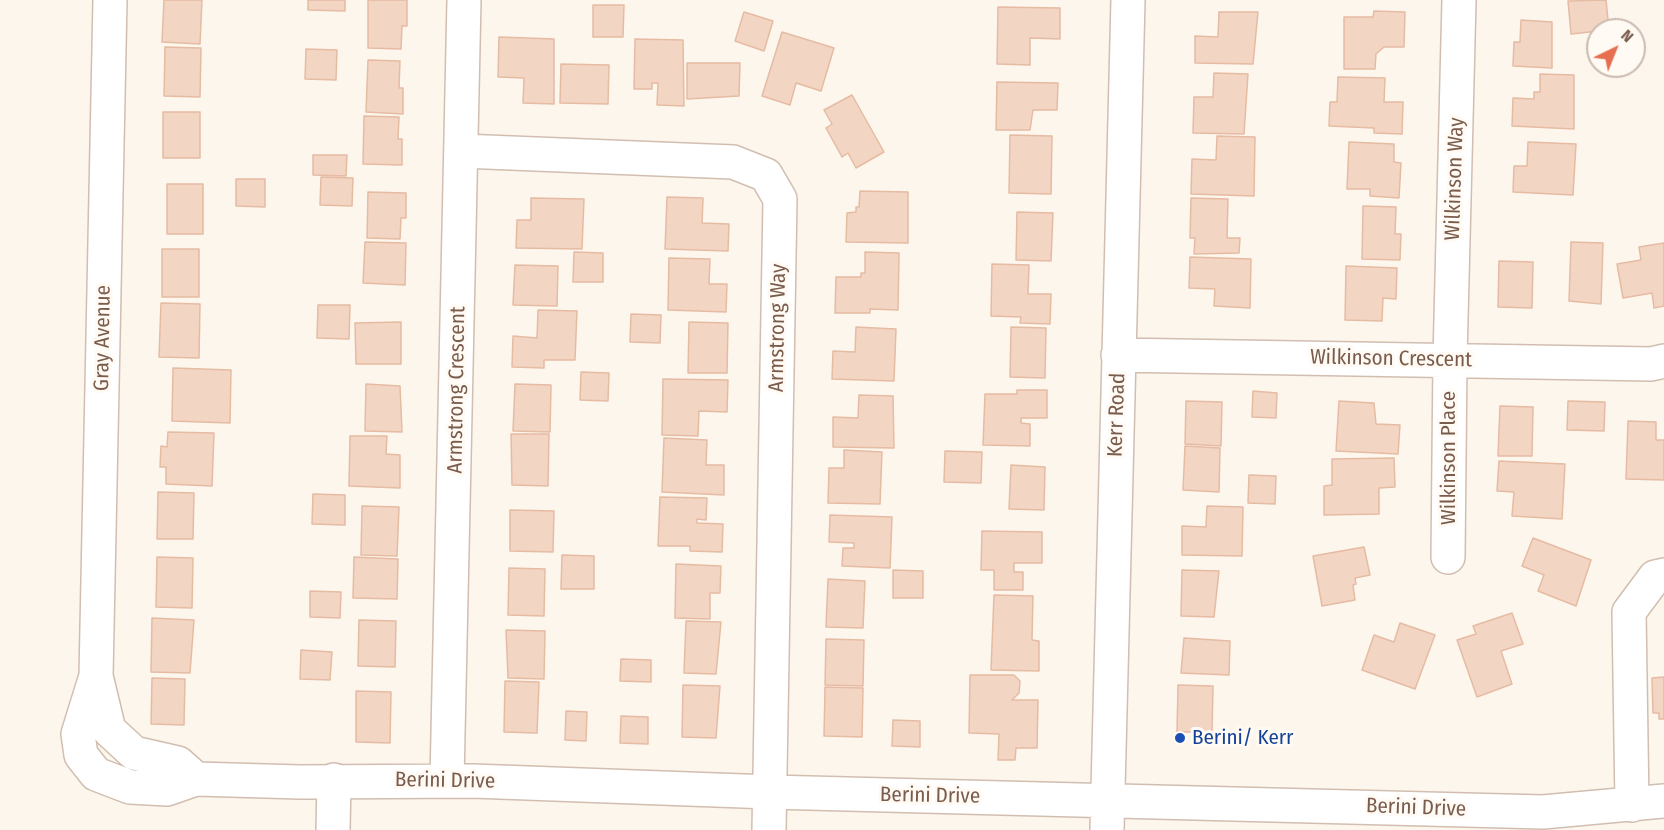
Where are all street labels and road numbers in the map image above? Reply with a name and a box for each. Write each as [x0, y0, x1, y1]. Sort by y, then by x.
street label: Wilkinson Way [1440, 117, 1470, 241]
street label: Armstrong Way [764, 264, 792, 392]
street label: Gray Avenue [89, 285, 117, 391]
street label: Armstrong Crescent [443, 306, 471, 474]
street label: Wilkinson Crescent [1310, 345, 1472, 373]
street label: Kerr Road [1103, 372, 1131, 458]
street label: Wilkinson Place [1436, 391, 1462, 525]
street label: Berini Drive [395, 768, 495, 794]
street label: Berini Drive [880, 783, 980, 809]
street label: Berini Drive [1365, 794, 1467, 822]

